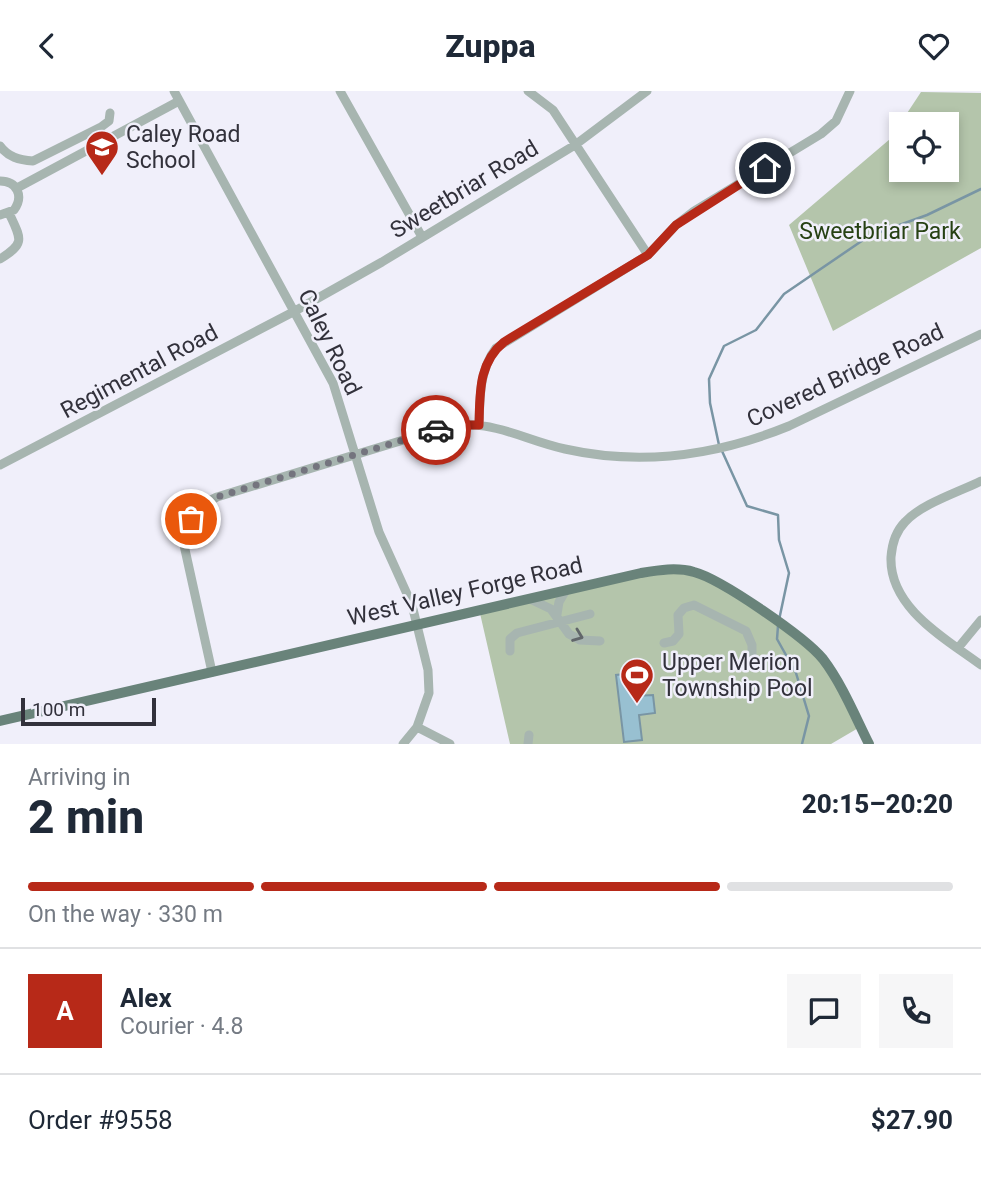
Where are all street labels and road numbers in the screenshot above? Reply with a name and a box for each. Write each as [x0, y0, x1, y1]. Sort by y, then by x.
street label: Sweetbriar Road [385, 135, 543, 244]
street label: Caley Road [292, 285, 367, 400]
street label: Covered Bridge Road [743, 318, 948, 433]
street label: Regimental Road [56, 319, 222, 424]
street label: West Valley Forge Road [345, 551, 585, 632]

